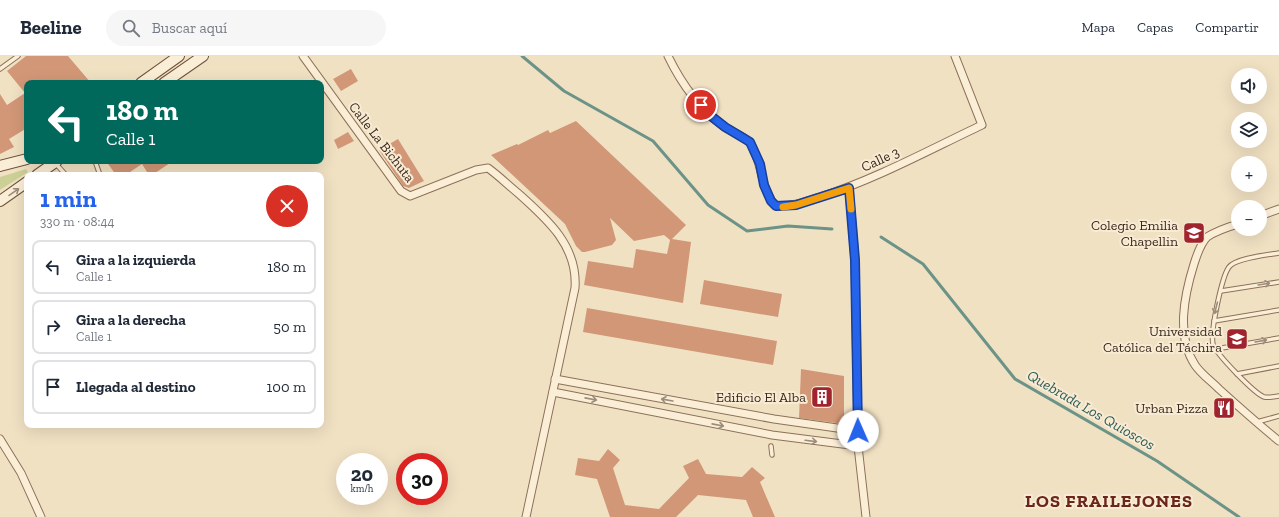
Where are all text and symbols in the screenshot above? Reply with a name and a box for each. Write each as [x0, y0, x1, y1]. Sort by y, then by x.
search box [106, 10, 386, 46]
text: Beeline [20, 16, 82, 39]
icon: search [120, 17, 142, 39]
text: Buscar aquí [152, 19, 227, 37]
text: Mapa [1082, 19, 1115, 36]
text: Capas [1137, 19, 1173, 36]
text: Compartir [1195, 19, 1259, 36]
map controls [1231, 68, 1267, 236]
button: sound [1231, 68, 1267, 104]
pin [684, 88, 718, 122]
text: 180 m [106, 94, 178, 127]
icon: arrive [690, 94, 712, 116]
icon: left [40, 96, 92, 148]
street label: Calle La Bichuta [345, 99, 418, 186]
button: layers [1231, 112, 1267, 148]
text: Calle 1 [106, 128, 155, 150]
street label: Calle 3 [859, 143, 902, 176]
button: + [1231, 156, 1267, 192]
text: 1 min [40, 184, 97, 213]
button: close [266, 185, 308, 227]
one-way arrow [8, 188, 19, 196]
button: − [1231, 200, 1267, 236]
text: 330 m · 08:44 [40, 214, 115, 229]
place label: Colegio Emilia Chapellin [1091, 217, 1178, 250]
school or university icon: Colegio Emilia Chapellin [1181, 220, 1207, 246]
text: Gira a la izquierda [76, 251, 196, 269]
icon: left [42, 256, 64, 278]
text: 180 m [267, 258, 306, 276]
text: Calle 1 [76, 269, 112, 284]
one-way arrow [1257, 280, 1270, 288]
one-way arrow [1212, 302, 1220, 315]
text: Gira a la derecha [76, 311, 186, 329]
icon: right [42, 316, 64, 338]
text: 50 m [273, 318, 306, 336]
place label: Universidad Católica del Táchira [1103, 323, 1222, 356]
school or university icon: Universidad Católica del Táchira [1224, 326, 1250, 352]
text: Calle 1 [76, 329, 112, 344]
one-way arrow [1254, 337, 1267, 345]
water label: Quebrada Los Quioscos [1024, 366, 1158, 454]
icon: arrive [42, 376, 64, 398]
text: Llegada al destino [76, 378, 196, 396]
text: 100 m [267, 378, 306, 396]
building icon: Edificio El Alba [809, 384, 835, 410]
place label: Edificio El Alba [716, 389, 806, 406]
one-way arrow [661, 395, 674, 403]
restaurant icon: Urban Pizza [1211, 395, 1237, 421]
one-way arrow [584, 396, 597, 404]
place label: Urban Pizza [1135, 400, 1208, 417]
position arrow [837, 410, 879, 452]
one-way arrow [712, 421, 725, 429]
one-way arrow [804, 437, 817, 445]
speed limit sign: 30 [396, 453, 448, 505]
text: 20 [351, 462, 373, 486]
text: km/h [351, 483, 373, 495]
district label: LOS FRAILEJONES [1025, 490, 1193, 512]

